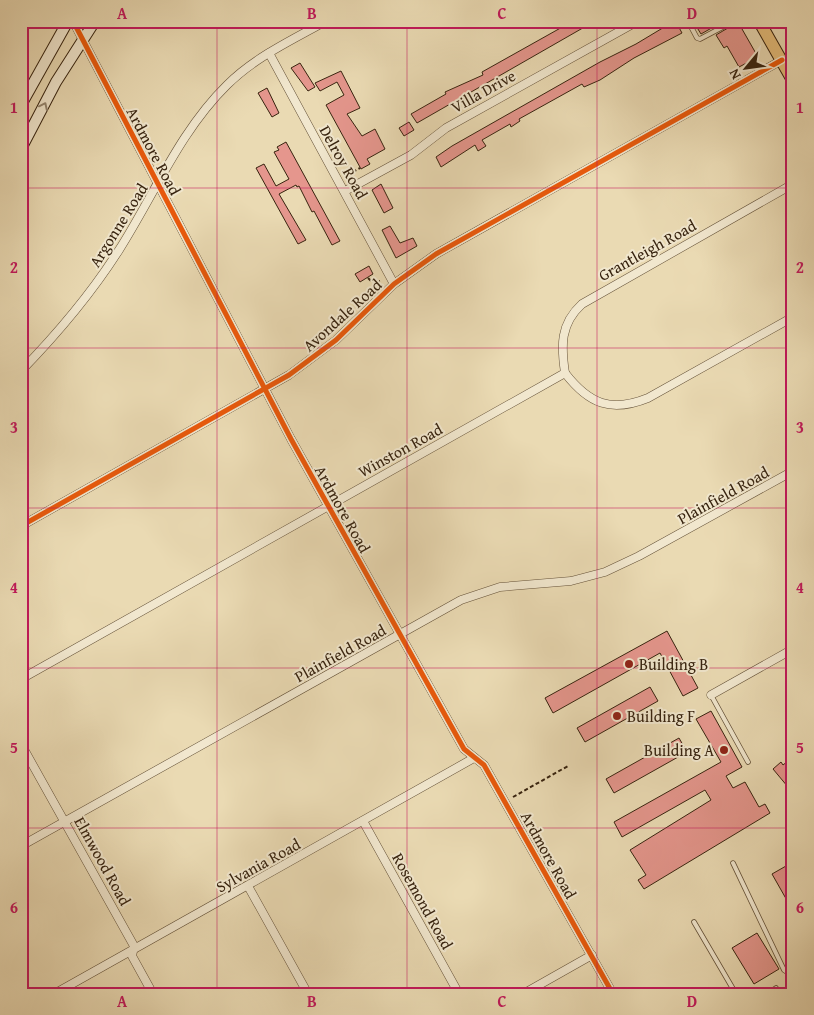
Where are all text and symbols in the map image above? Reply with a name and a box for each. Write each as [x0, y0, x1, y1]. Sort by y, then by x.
text: A [117, 1, 128, 25]
text: B [307, 1, 317, 25]
text: C [497, 1, 507, 25]
text: D [687, 1, 697, 25]
north arrow [722, 42, 772, 92]
street label: Villa Drive [446, 63, 520, 119]
text: N [723, 65, 746, 83]
text: 1 [10, 95, 18, 119]
text: 1 [796, 95, 804, 119]
one-way arrow [38, 102, 48, 111]
street label: Ardmore Road [121, 103, 188, 200]
street label: Delroy Road [314, 121, 374, 204]
street label: Argonne Road [83, 178, 154, 272]
street label: Grantleigh Road [594, 213, 701, 287]
text: 2 [10, 255, 18, 279]
text: 2 [796, 255, 804, 279]
street label: Avondale Road [297, 273, 387, 357]
text: 3 [10, 415, 18, 439]
text: 3 [796, 415, 804, 439]
street label: Winston Road [353, 417, 447, 483]
street label: Plainfield Road [673, 460, 774, 530]
street label: Ardmore Road [309, 461, 377, 558]
text: 4 [10, 575, 18, 599]
text: 4 [796, 575, 804, 599]
street label: Plainfield Road [290, 618, 391, 688]
place label: Building B [639, 652, 708, 676]
marker: Building B [623, 658, 635, 670]
place label: Building F [627, 704, 695, 728]
marker: Building F [611, 710, 623, 722]
text: 5 [10, 735, 18, 759]
text: 5 [796, 735, 804, 759]
place label: Building A [644, 738, 714, 762]
marker: Building A [718, 744, 730, 756]
street label: Ardmore Road [515, 807, 583, 904]
street label: Elmwood Road [69, 812, 138, 910]
street label: Sylvania Road [211, 832, 305, 898]
street label: Rosemond Road [387, 848, 460, 954]
text: 6 [10, 895, 18, 919]
text: 6 [796, 895, 804, 919]
text: A [117, 989, 128, 1013]
text: B [307, 989, 317, 1013]
text: C [497, 989, 507, 1013]
text: D [687, 989, 697, 1013]

